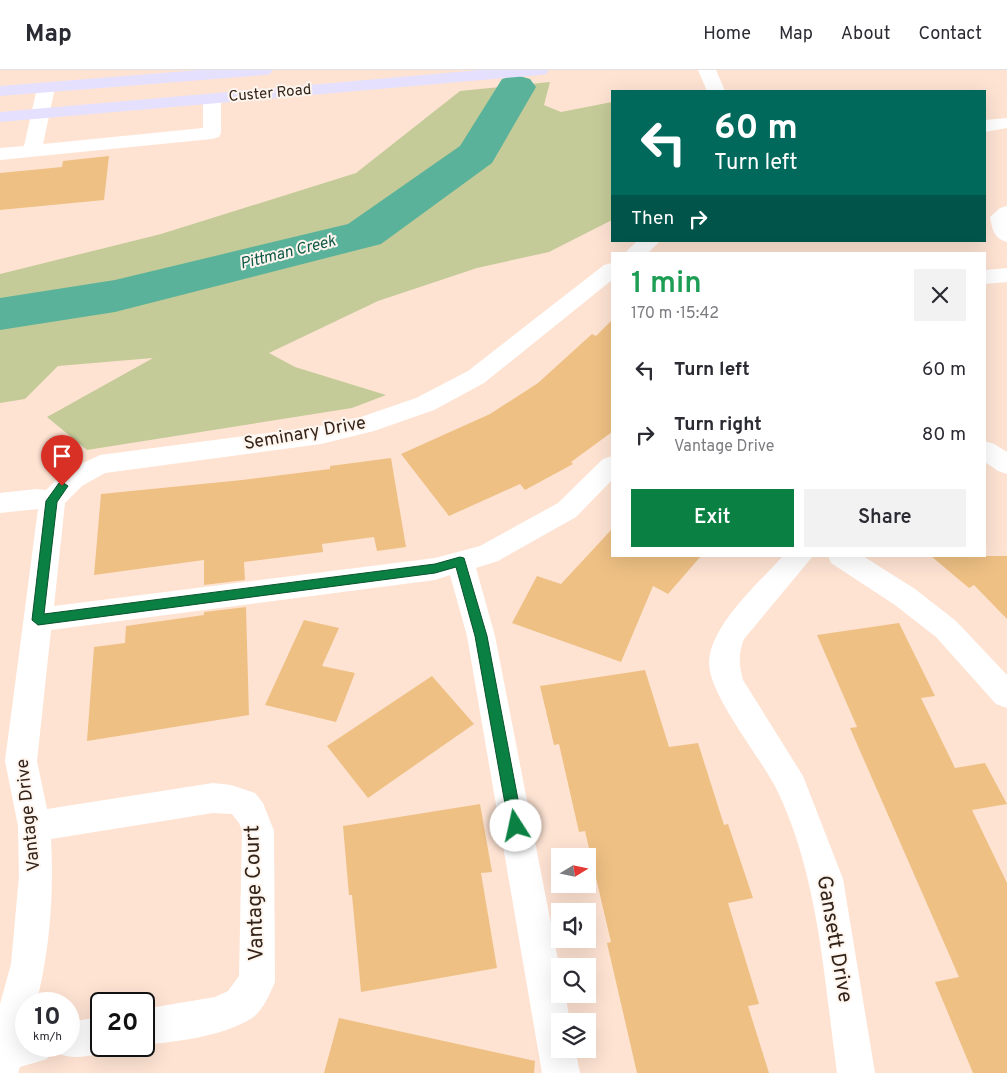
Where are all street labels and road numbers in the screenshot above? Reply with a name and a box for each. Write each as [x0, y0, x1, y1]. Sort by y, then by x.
street label: Custer Road [228, 81, 312, 107]
street label: Seminary Drive [242, 412, 368, 456]
street label: Vantage Drive [12, 758, 46, 872]
street label: Vantage Court [239, 825, 271, 961]
street label: Gansett Drive [810, 873, 858, 1005]

